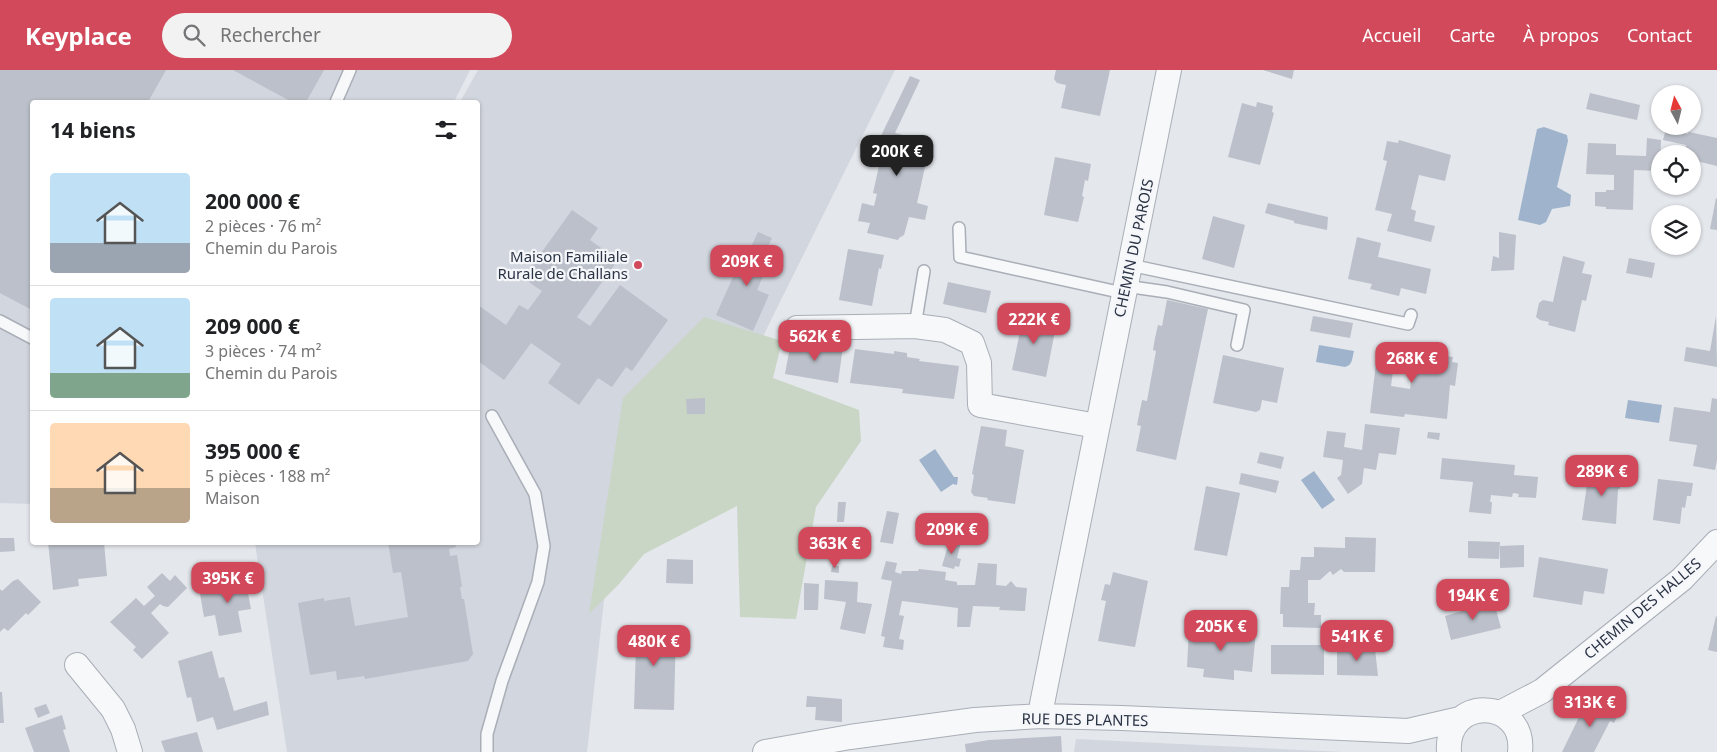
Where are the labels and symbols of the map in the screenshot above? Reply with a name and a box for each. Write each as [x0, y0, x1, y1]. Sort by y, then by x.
north arrow [1651, 85, 1701, 135]
pin: 200K € [856, 134, 938, 177]
street label: CHEMIN DU PAROIS [1109, 177, 1157, 319]
pin: 209K € [706, 244, 788, 287]
place label: Maison Familiale Rurale de Challans [497, 246, 628, 283]
marker: Maison Familiale Rurale de Challans [632, 259, 644, 271]
pin: 222K € [993, 302, 1075, 345]
pin: 562K € [774, 320, 856, 362]
pin: 268K € [1371, 342, 1453, 384]
pin: 289K € [1561, 454, 1643, 497]
pin: 209K € [911, 512, 993, 555]
pin: 363K € [794, 526, 876, 569]
street label: CHEMIN DES HALLES [1579, 553, 1705, 663]
pin: 395K € [187, 562, 269, 604]
pin: 194K € [1432, 578, 1514, 621]
pin: 205K € [1180, 610, 1262, 652]
pin: 541K € [1316, 620, 1398, 662]
pin: 480K € [613, 624, 695, 667]
pin: 313K € [1549, 686, 1631, 728]
street label: RUE DES PLANTES [1021, 708, 1149, 730]

